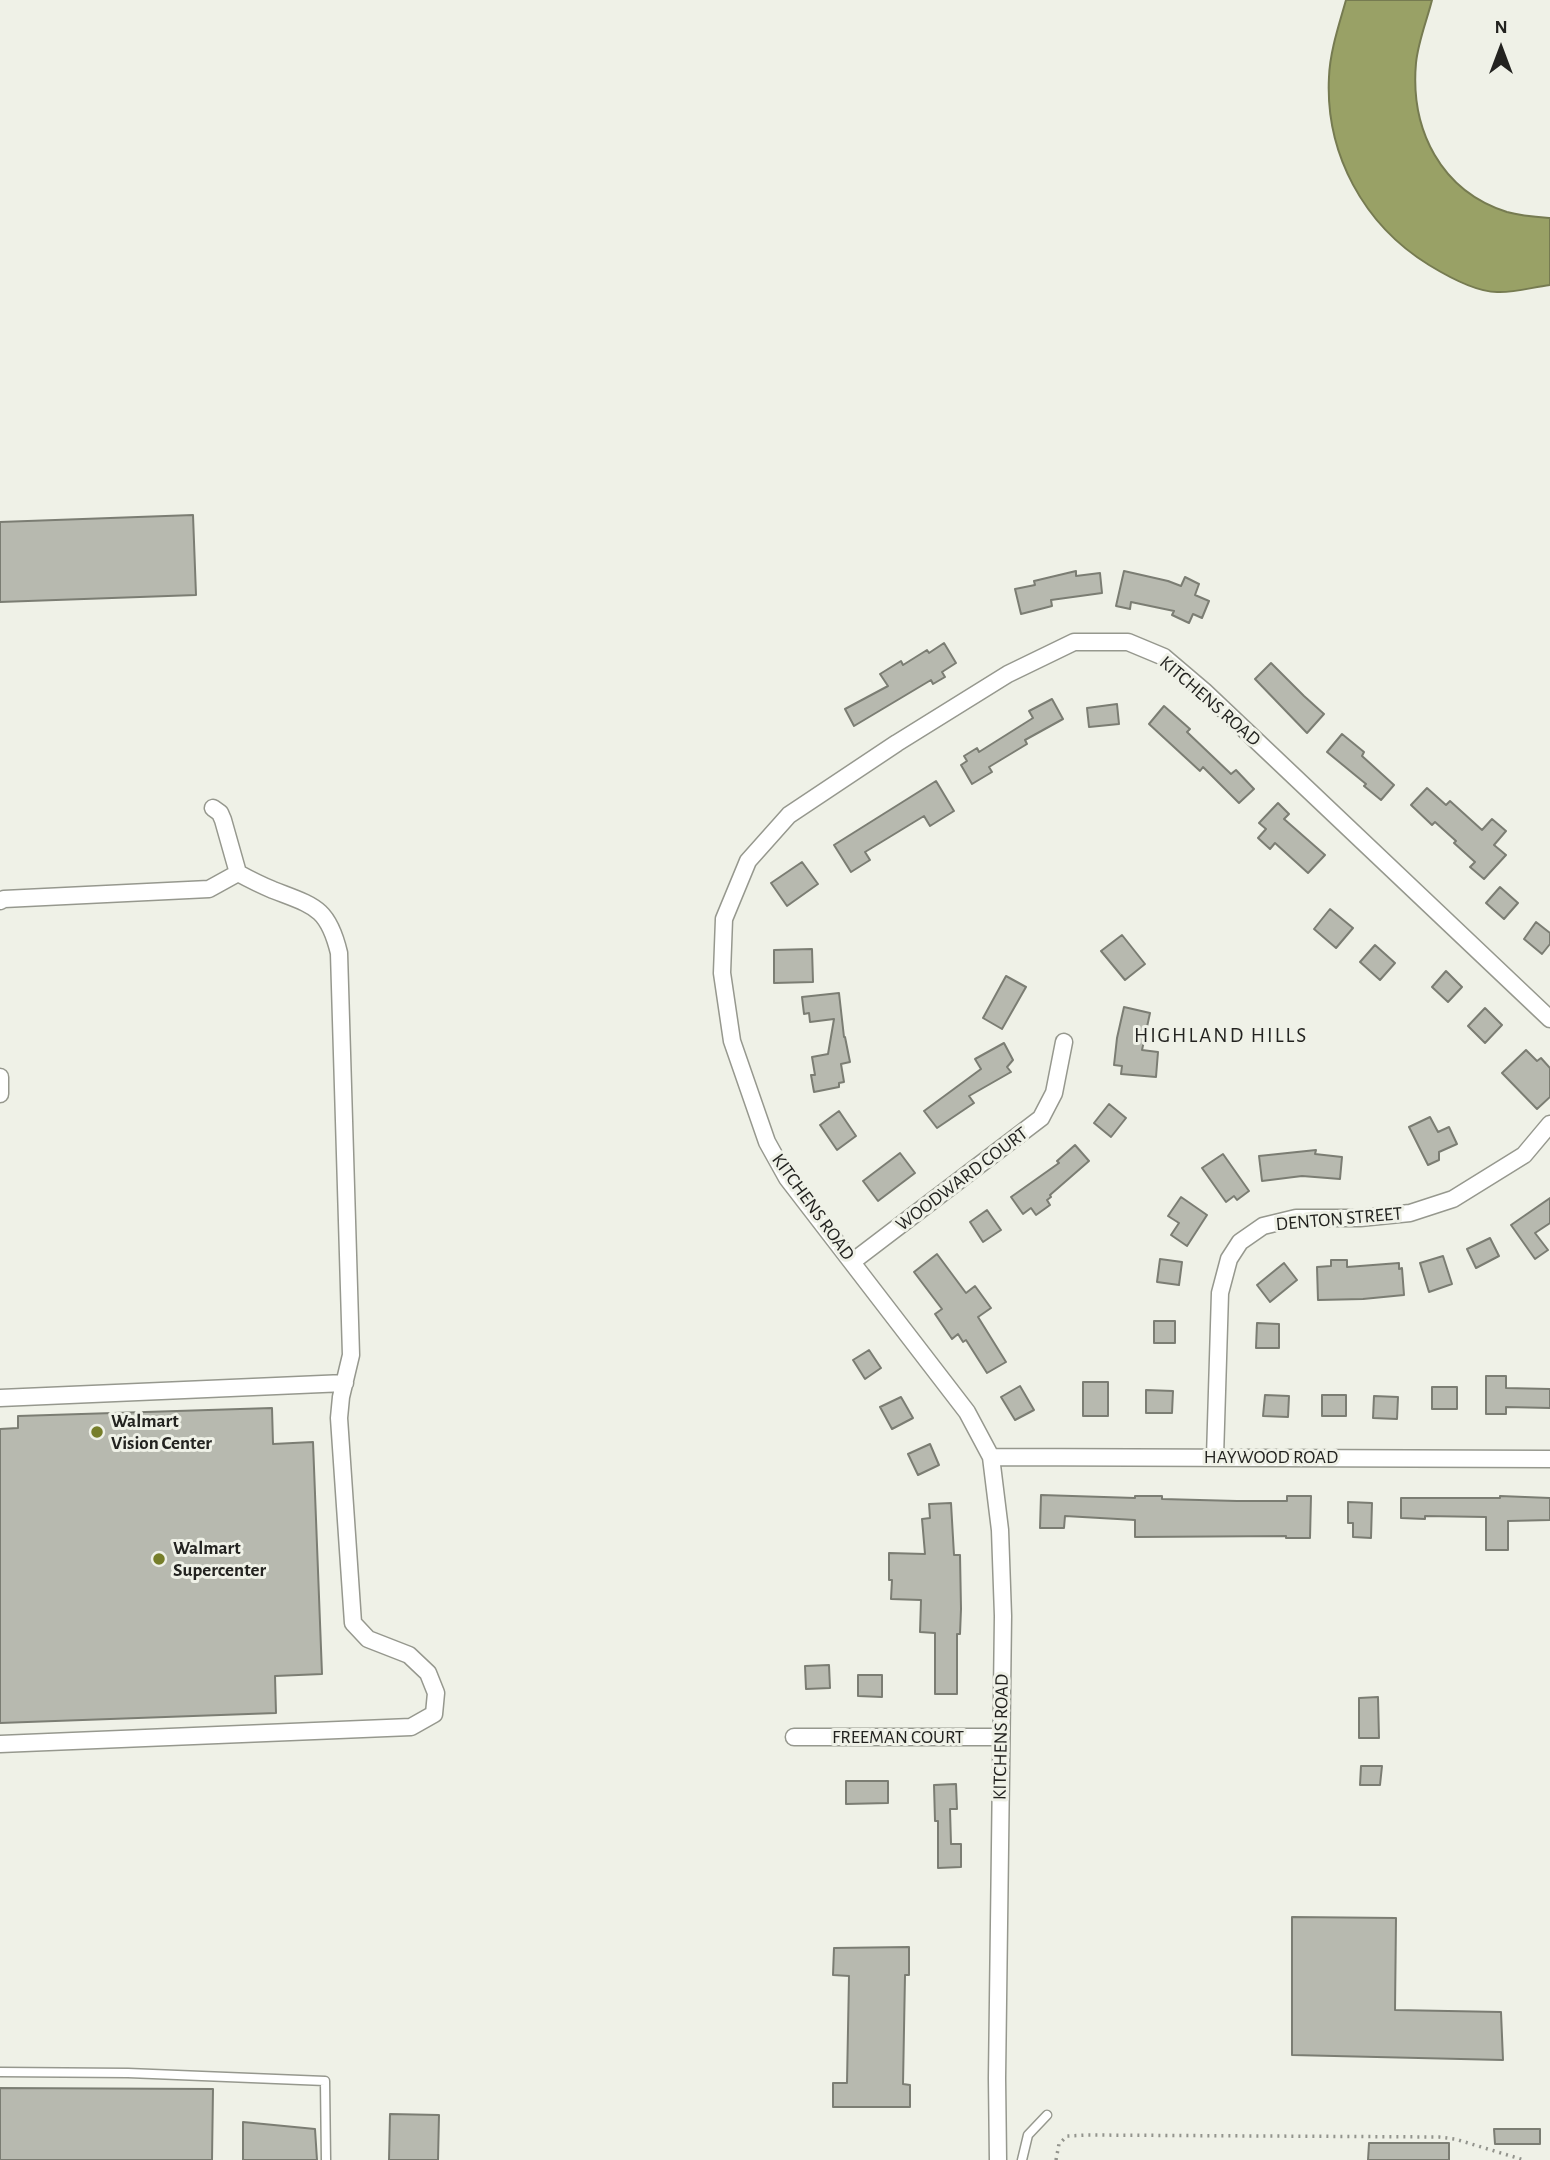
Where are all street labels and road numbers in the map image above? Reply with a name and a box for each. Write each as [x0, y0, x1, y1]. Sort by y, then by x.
street label: KITCHENS ROAD [1155, 651, 1265, 751]
street label: WOODWARD COURT [892, 1122, 1032, 1236]
street label: KITCHENS ROAD [767, 1149, 859, 1265]
street label: DENTON STREET [1275, 1202, 1403, 1236]
street label: HAYWOOD ROAD [1204, 1446, 1338, 1468]
street label: KITCHENS ROAD [988, 1674, 1014, 1800]
street label: FREEMAN COURT [832, 1726, 964, 1748]

